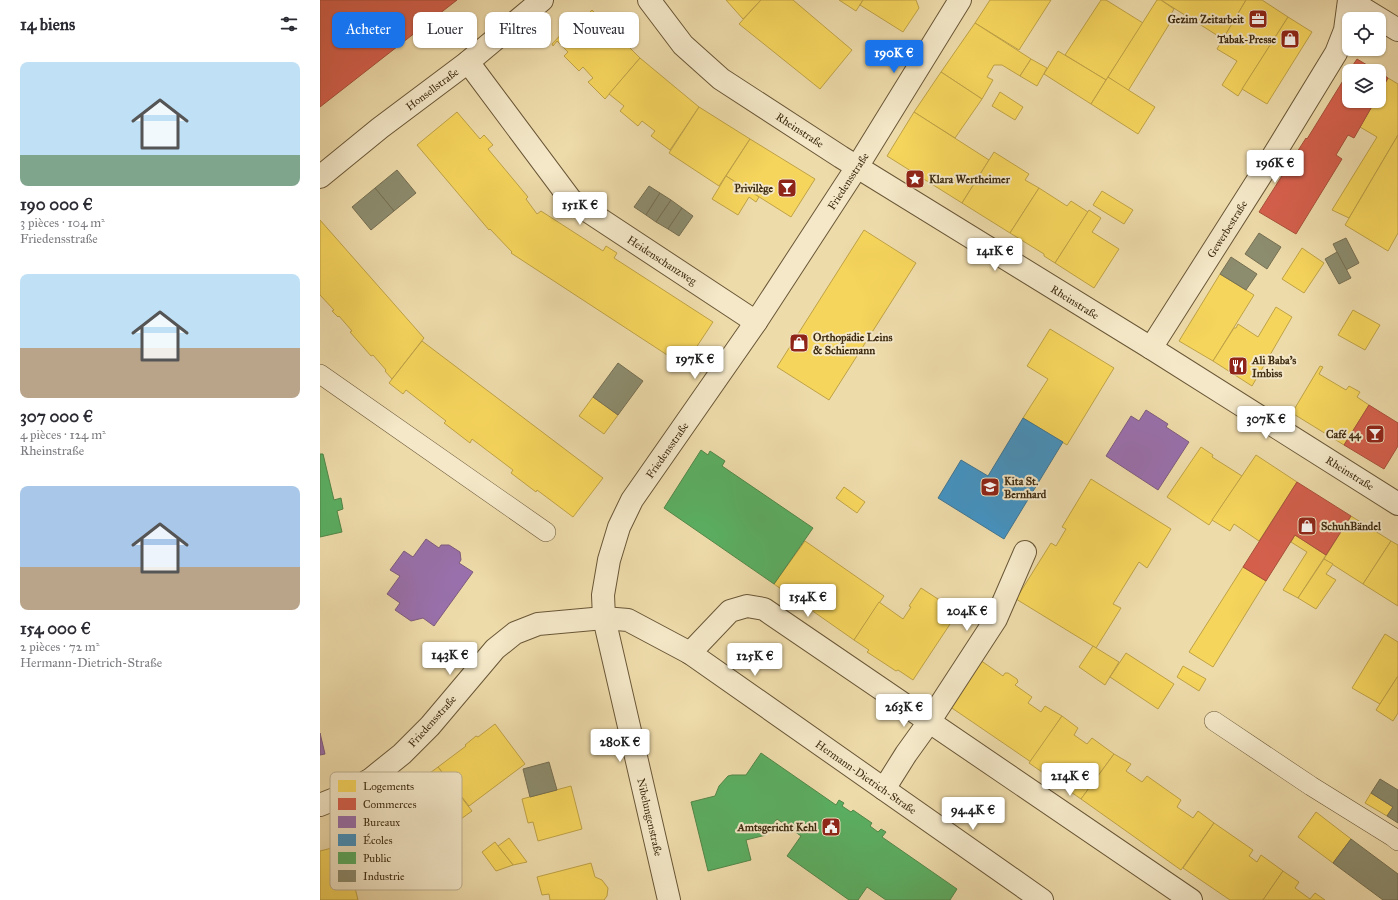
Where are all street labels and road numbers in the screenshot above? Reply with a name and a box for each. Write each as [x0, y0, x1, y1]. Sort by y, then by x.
street label: Honsellstraße [403, 65, 461, 113]
street label: Rheinstraße [773, 110, 826, 151]
street label: Friedensstraße [825, 150, 872, 212]
street label: Gewerbestraße [1205, 198, 1250, 260]
street label: Heidenschanzweg [625, 233, 700, 288]
street label: Rheinstraße [1048, 283, 1102, 323]
street label: Friedensstraße [643, 419, 692, 481]
street label: Rheinstraße [1323, 454, 1377, 494]
street label: Friedensstraße [406, 692, 459, 750]
street label: Hermann-Dietrich-Straße [813, 738, 919, 817]
street label: Nibelungenstraße [634, 777, 665, 858]

